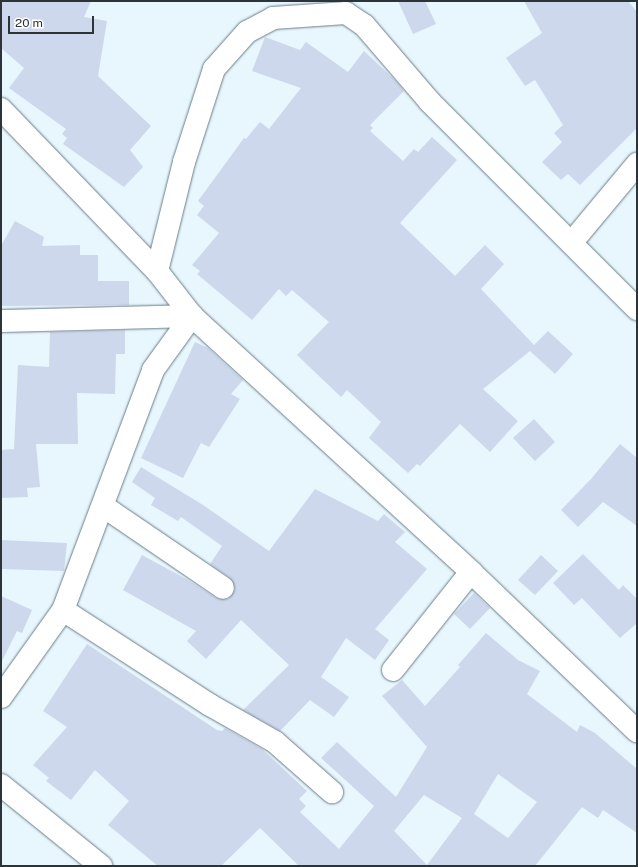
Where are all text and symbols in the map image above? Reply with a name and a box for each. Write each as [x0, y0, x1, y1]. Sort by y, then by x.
scale bar [10, 8, 96, 34]
text: 20 m [15, 16, 43, 30]

